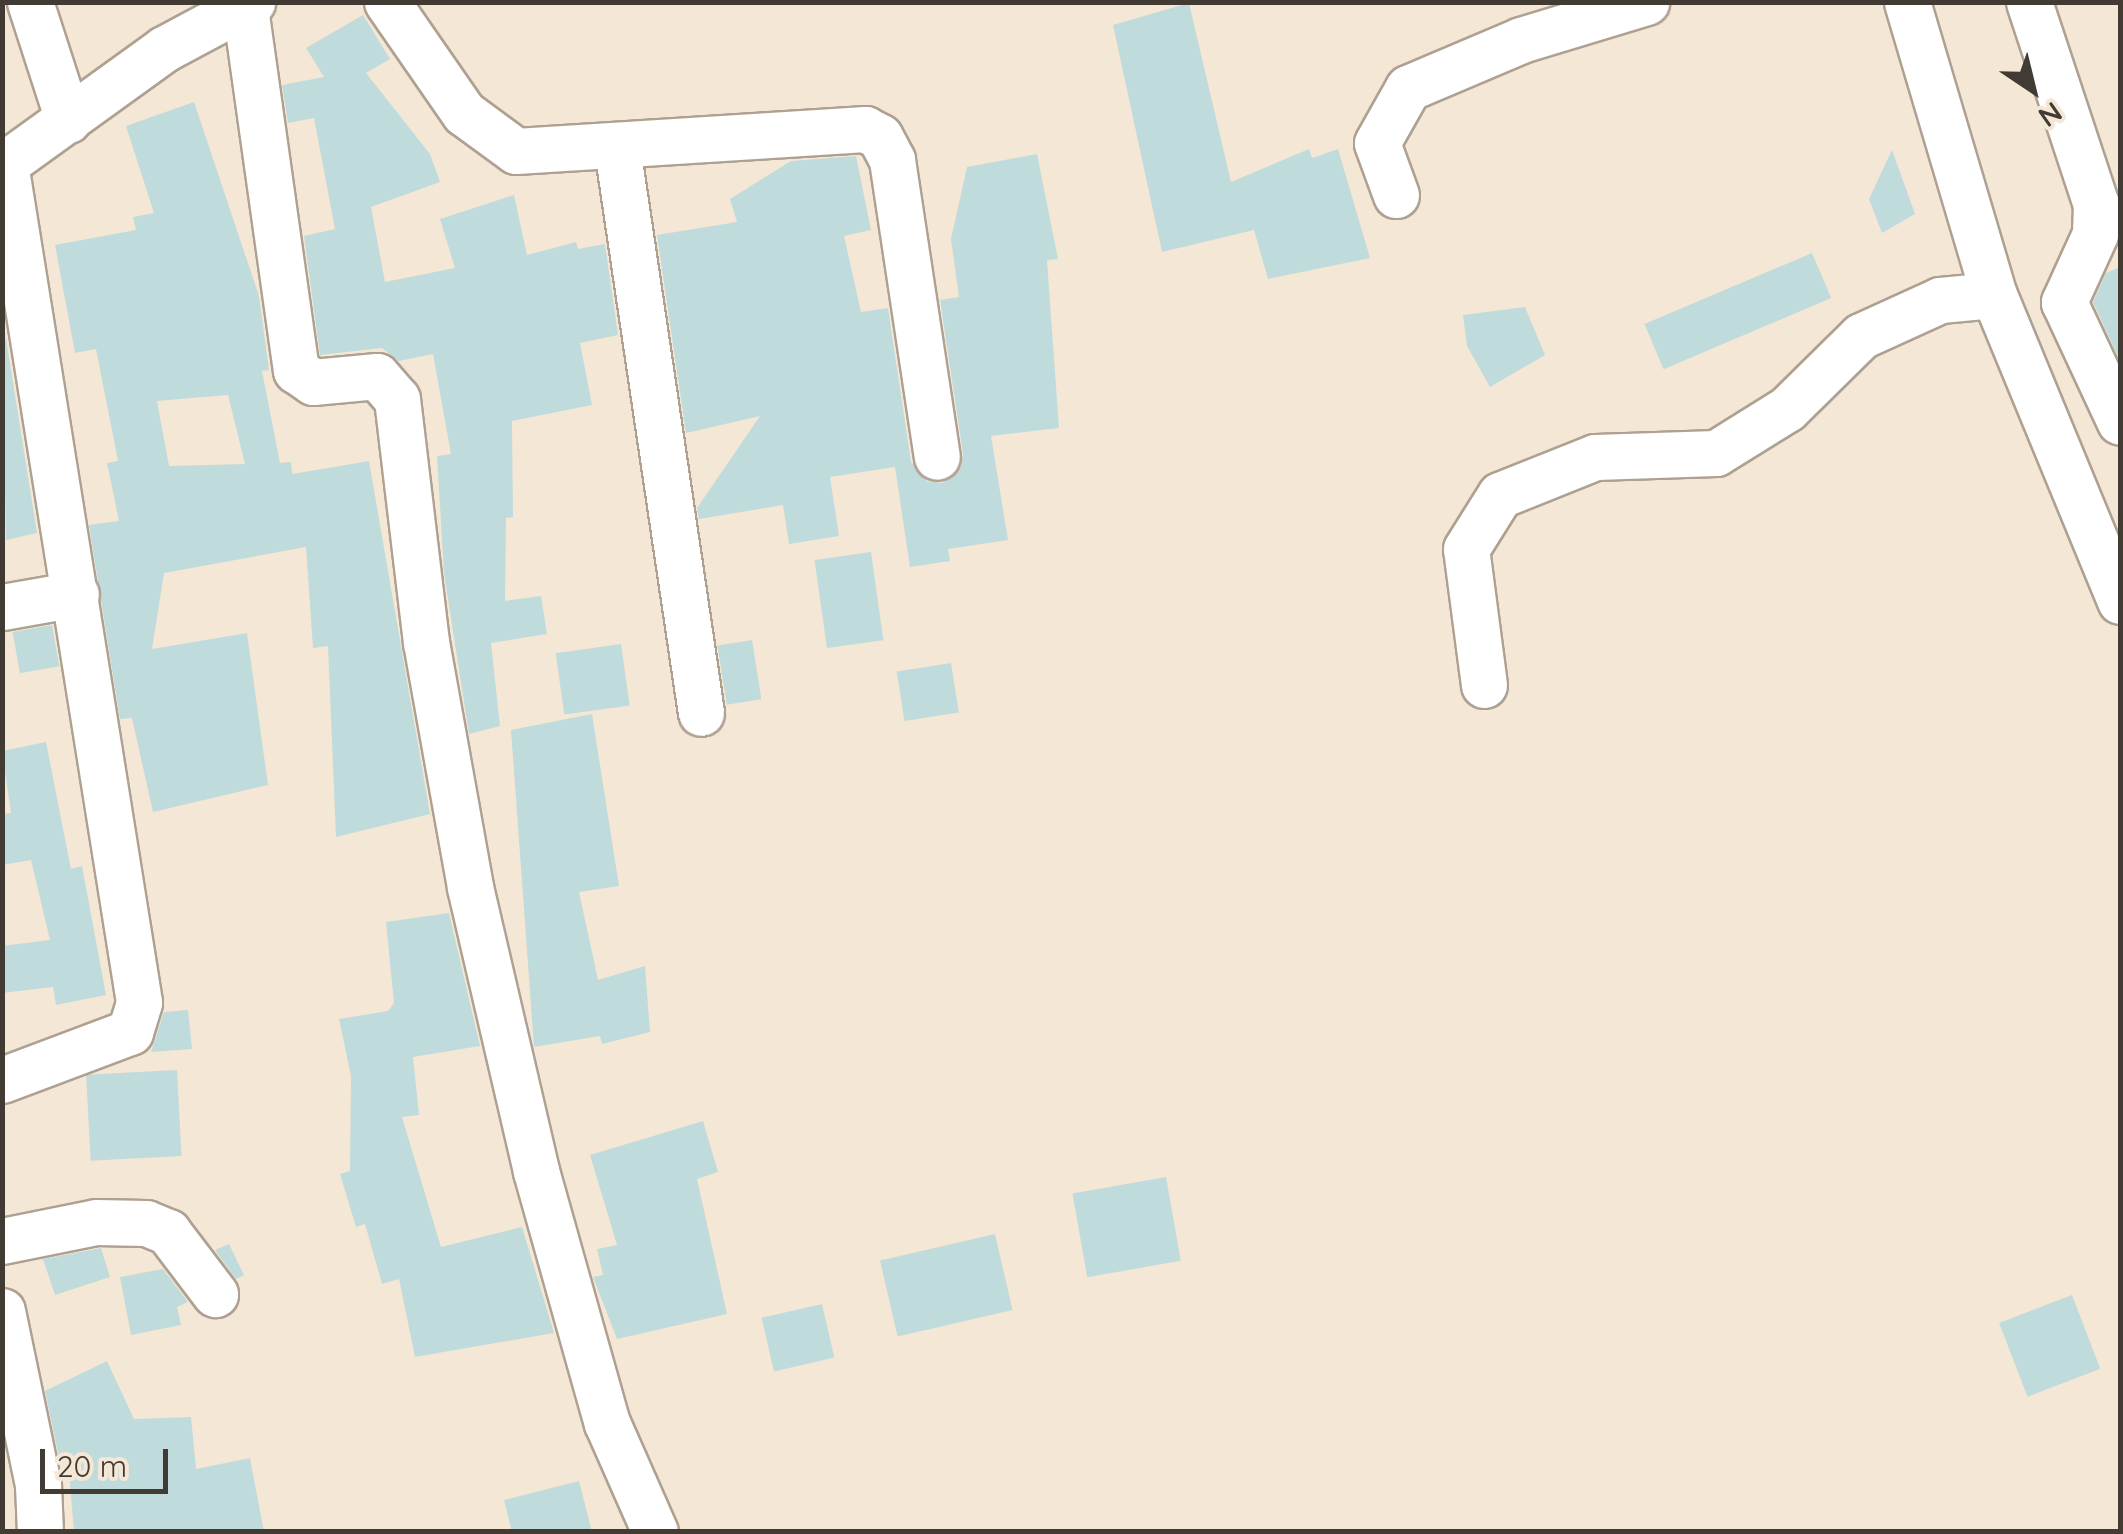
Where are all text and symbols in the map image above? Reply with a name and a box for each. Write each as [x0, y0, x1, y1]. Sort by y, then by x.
north arrow [1983, 40, 2083, 140]
text: N [2032, 95, 2069, 135]
scale bar [45, 1429, 172, 1491]
text: 20 m [57, 1447, 127, 1485]

